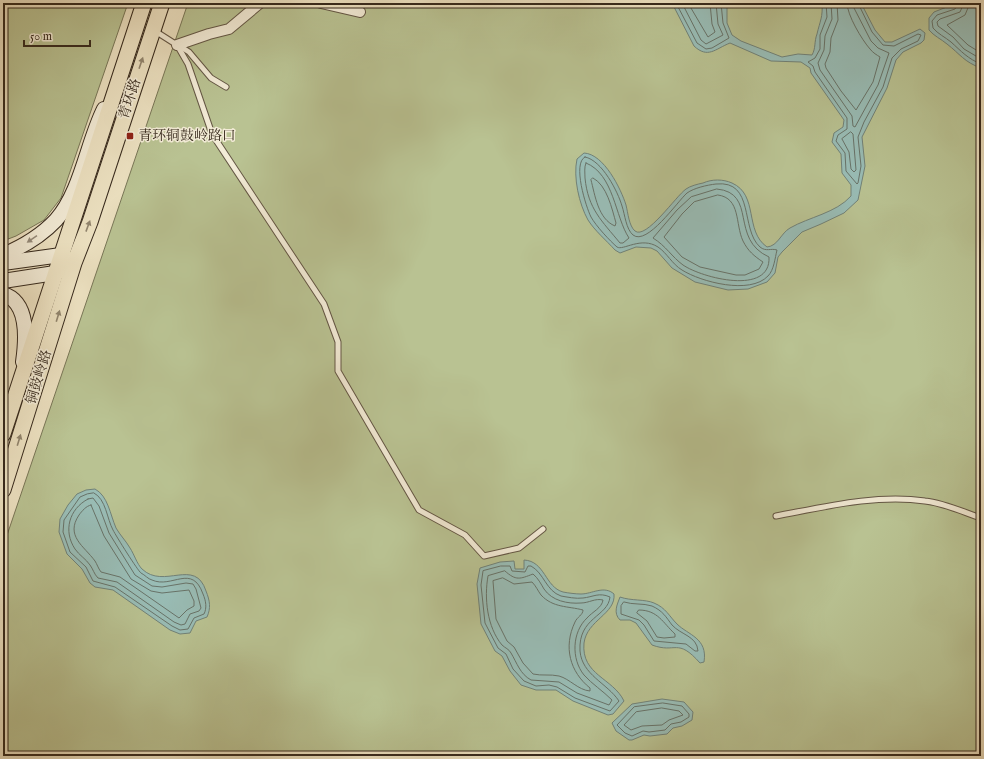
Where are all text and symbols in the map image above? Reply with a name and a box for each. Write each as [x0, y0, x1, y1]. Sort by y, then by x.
scale bar [24, 22, 90, 48]
text: 50 m [30, 29, 52, 44]
one-way arrow [139, 57, 145, 69]
street label: 青环路 [115, 76, 145, 122]
place label: 青环铜鼓岭路口 [138, 127, 236, 145]
marker: 青环铜鼓岭路口 [125, 131, 135, 141]
one-way arrow [85, 220, 91, 232]
one-way arrow [27, 235, 37, 243]
one-way arrow [55, 309, 61, 321]
street label: 铜鼓岭路 [22, 348, 56, 406]
one-way arrow [16, 433, 22, 445]

